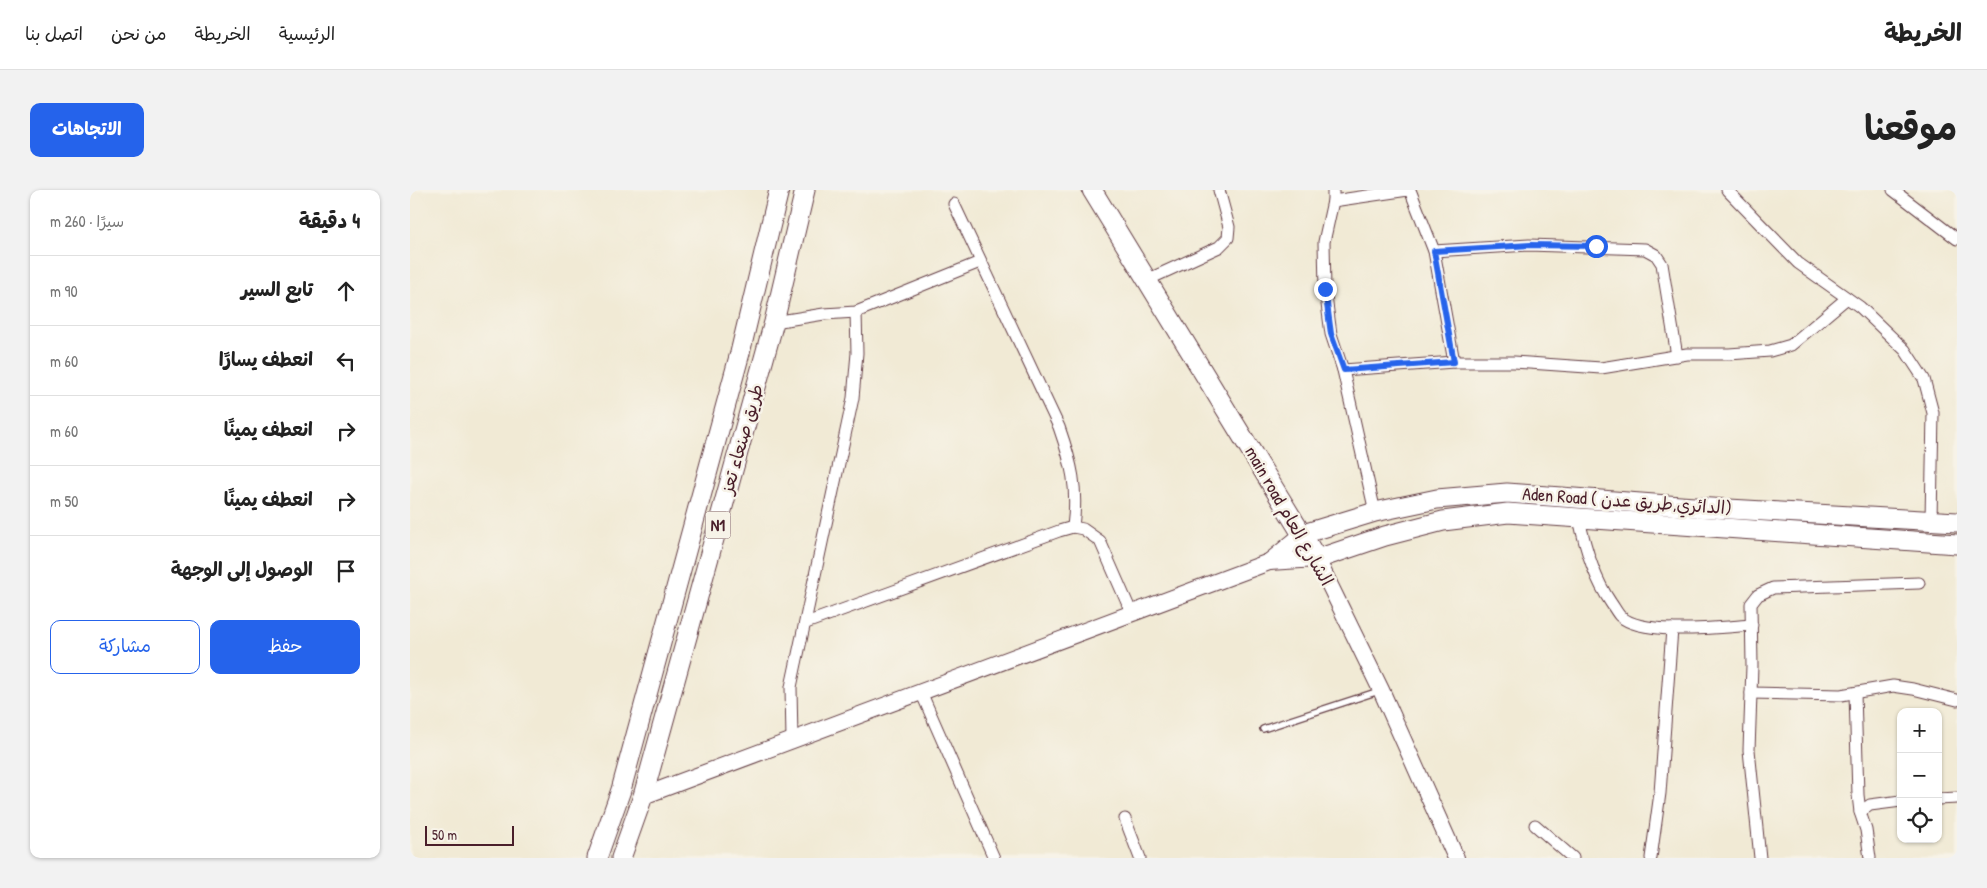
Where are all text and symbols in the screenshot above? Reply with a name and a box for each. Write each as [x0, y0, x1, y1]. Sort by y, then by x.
text: الخريطة [1884, 16, 1962, 48]
text: اتصل بنا [25, 21, 83, 46]
text: من نحن [111, 21, 167, 46]
text: الخريطة [195, 21, 251, 46]
text: الرئيسية [279, 21, 335, 46]
button: الاتجاهات [30, 103, 144, 157]
text: موقعنا [1864, 104, 1957, 151]
text: 4 دقيقة [299, 206, 360, 235]
text: سيرًا · 260 m [50, 210, 124, 232]
route start [1585, 235, 1608, 258]
text: تابع السير [241, 276, 313, 302]
icon: ahead [332, 277, 360, 305]
route end [1314, 278, 1337, 301]
text: 90 m [50, 280, 78, 302]
text: انعطف يسارًا [219, 346, 313, 372]
icon: left [332, 347, 360, 375]
text: 60 m [50, 350, 78, 372]
street label: طريق صنعاء تعز [713, 381, 769, 499]
text: انعطف يمينًا [224, 416, 313, 442]
icon: right [332, 417, 360, 445]
text: 60 m [50, 420, 78, 442]
street label: main road الشارع العام [1237, 441, 1340, 591]
street label: Aden Road ( الدائري,طريق عدن) [1521, 481, 1733, 521]
text: انعطف يمينًا [224, 486, 313, 512]
icon: right [332, 487, 360, 515]
text: 50 m [50, 490, 79, 512]
road number: N1 [706, 512, 730, 538]
text: الوصول إلى الوجهة [171, 556, 313, 582]
icon: arrive [332, 557, 360, 585]
button: مشاركة [50, 620, 200, 674]
button: حفظ [210, 620, 360, 674]
map controls [1897, 708, 1942, 843]
button: + [1897, 708, 1942, 753]
button: − [1897, 753, 1942, 798]
button: locate [1897, 798, 1942, 843]
scale bar [425, 823, 514, 846]
text: 50 m [432, 825, 457, 844]

